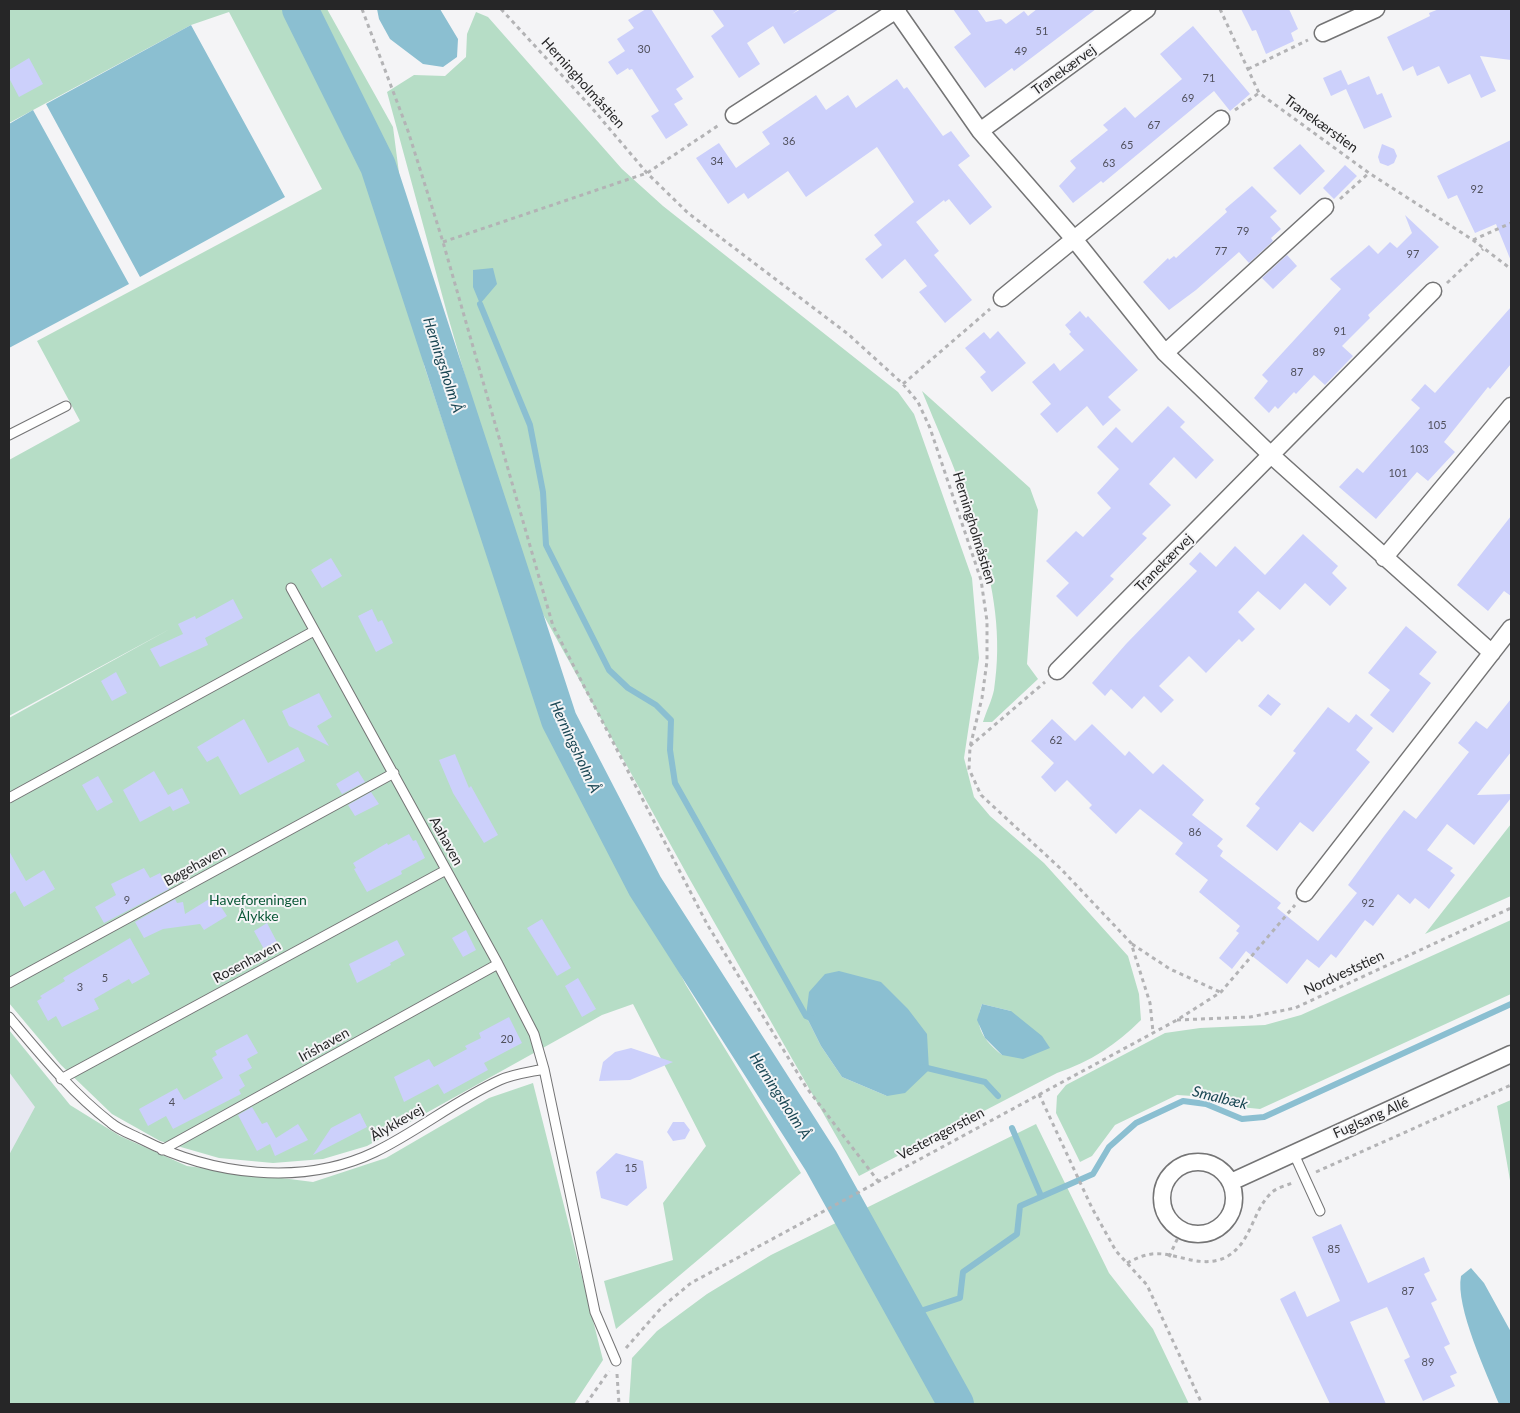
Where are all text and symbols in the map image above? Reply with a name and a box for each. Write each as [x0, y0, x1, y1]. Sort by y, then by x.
house number: 51 [1036, 24, 1048, 38]
street label: Herningholmåstien [538, 34, 628, 132]
street label: Tranekærvej [1029, 41, 1099, 99]
house number: 30 [638, 42, 650, 56]
house number: 49 [1015, 44, 1027, 58]
house number: 71 [1203, 71, 1215, 85]
house number: 69 [1182, 91, 1194, 105]
street label: Tranekærstien [1281, 92, 1361, 156]
house number: 67 [1148, 118, 1160, 132]
house number: 36 [783, 134, 795, 148]
house number: 65 [1121, 138, 1133, 152]
house number: 34 [711, 154, 723, 168]
house number: 63 [1103, 156, 1115, 170]
house number: 92 [1471, 182, 1483, 196]
house number: 79 [1237, 224, 1249, 238]
house number: 77 [1215, 244, 1227, 258]
house number: 97 [1407, 247, 1419, 261]
water label: Herningsholm Å [419, 315, 467, 415]
house number: 91 [1334, 324, 1346, 338]
house number: 89 [1313, 345, 1325, 359]
house number: 87 [1291, 365, 1303, 379]
house number: 105 [1427, 418, 1447, 432]
house number: 103 [1409, 442, 1429, 456]
house number: 101 [1388, 466, 1408, 480]
street label: Herningholmåstien [949, 470, 999, 586]
street label: Tranekærvej [1131, 530, 1197, 596]
water label: Herningsholm Å [546, 698, 604, 796]
house number: 62 [1050, 733, 1062, 747]
street label: Aahaven [426, 814, 466, 868]
house number: 86 [1189, 825, 1201, 839]
street label: Bøgehaven [161, 842, 229, 890]
park label: Haveforeningen Ålykke [209, 892, 307, 924]
house number: 9 [124, 893, 130, 907]
house number: 92 [1362, 896, 1374, 910]
street label: Rosenhaven [210, 937, 284, 987]
street label: Nordveststien [1301, 947, 1387, 999]
house number: 5 [102, 971, 108, 985]
house number: 3 [77, 980, 83, 994]
street label: Irishaven [296, 1024, 352, 1066]
house number: 20 [501, 1032, 513, 1046]
water label: Herningsholm Å [745, 1049, 815, 1143]
water label: Smalbæk [1190, 1082, 1250, 1114]
street label: Fuglsang Allé [1331, 1094, 1411, 1142]
house number: 4 [169, 1095, 175, 1109]
street label: Ålykkevej [367, 1101, 427, 1145]
street label: Vesteragerstien [895, 1104, 987, 1164]
house number: 15 [625, 1161, 637, 1175]
house number: 85 [1328, 1242, 1340, 1256]
house number: 87 [1402, 1284, 1414, 1298]
house number: 89 [1422, 1355, 1434, 1369]

